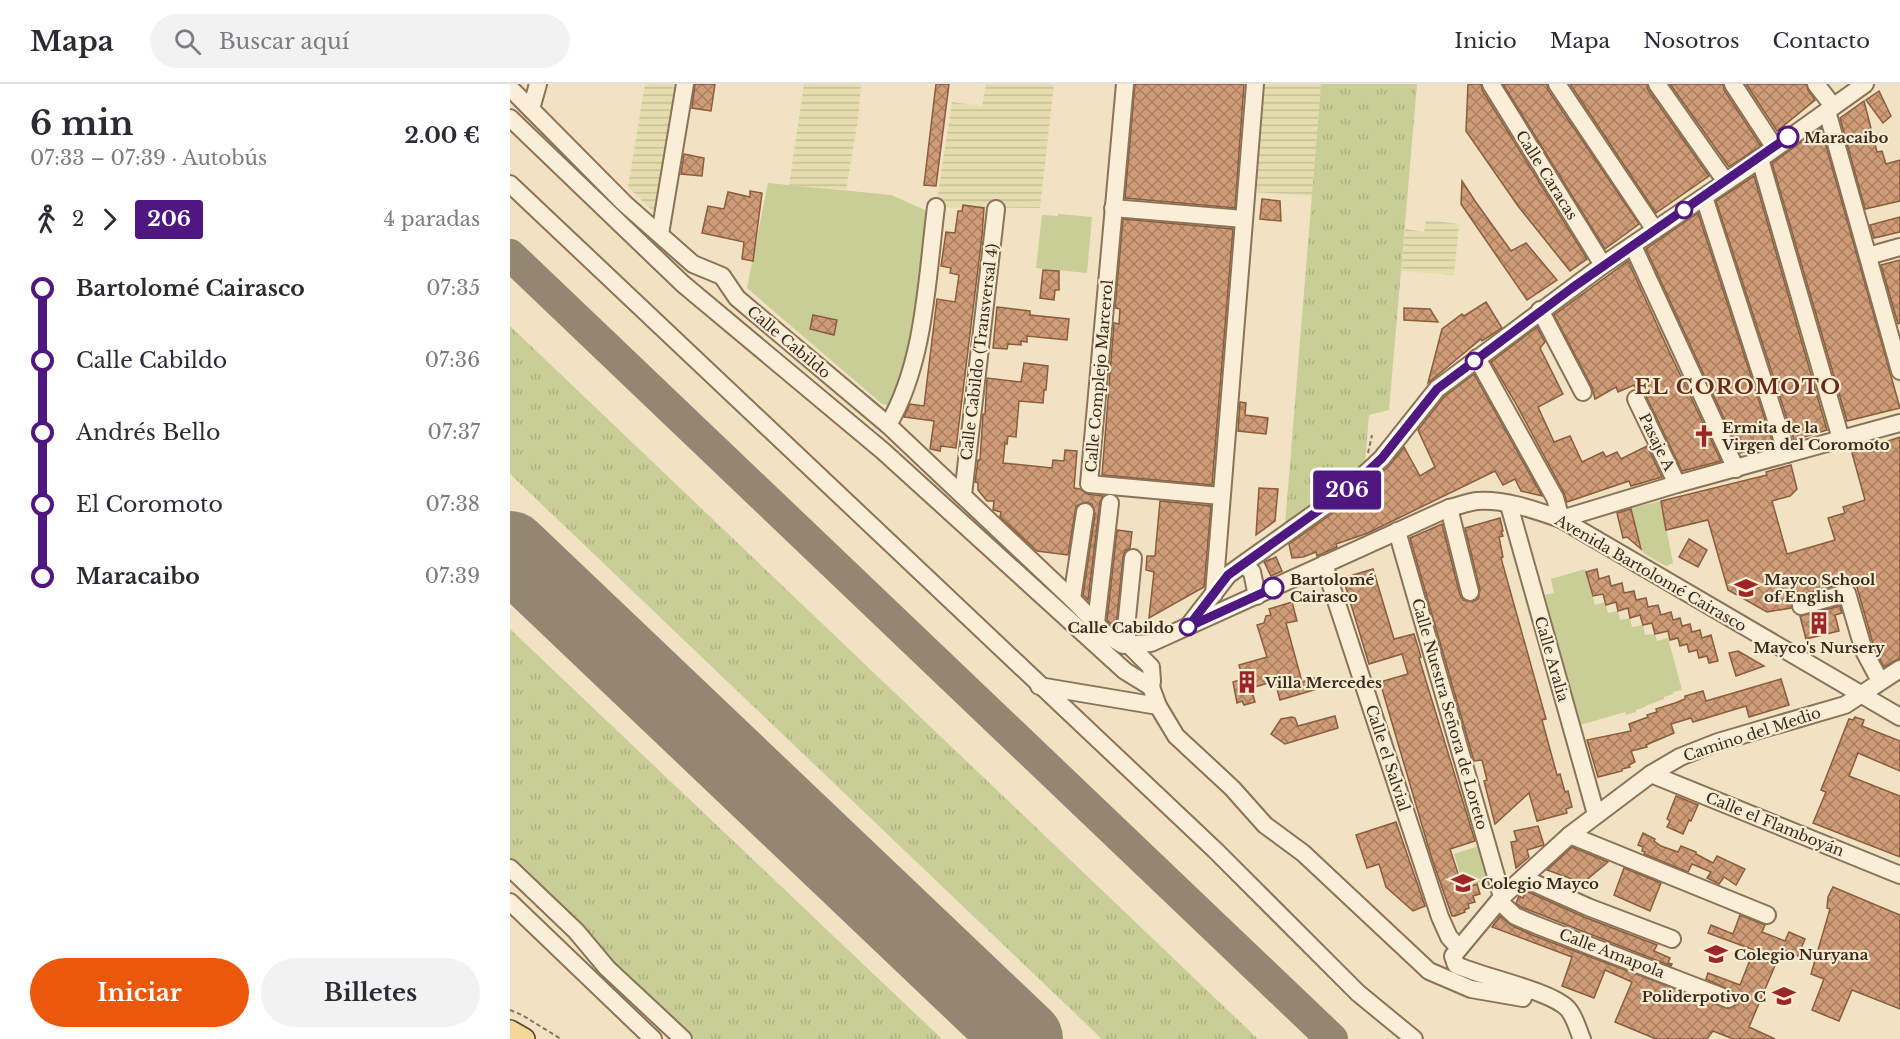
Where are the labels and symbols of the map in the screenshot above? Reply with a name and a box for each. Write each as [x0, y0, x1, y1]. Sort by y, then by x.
marker: Maracaibo [1777, 126, 1799, 148]
street label: Calle Caracas [1512, 127, 1582, 223]
place label: Maracaibo [1804, 128, 1888, 147]
unlabelled marker [1675, 201, 1693, 219]
street label: Calle Cabildo (Transversal 4) [956, 243, 1002, 461]
street label: Calle Complejo Marcerol [1081, 279, 1117, 473]
street label: Calle Cabildo [743, 302, 835, 383]
unlabelled marker [1465, 352, 1483, 370]
district label: EL COROMOTO [1634, 374, 1842, 400]
street label: Pasaje A [1635, 410, 1679, 474]
place label: Ermita de la Virgen del Coromoto [1721, 418, 1890, 454]
church icon: Ermita de la Virgen del Coromoto [1691, 423, 1717, 449]
line badge: 206 [1312, 470, 1382, 510]
street label: Avenida Bartolomé Cairasco [1551, 510, 1750, 636]
place label: Bartolomé Cairasco [1290, 570, 1374, 606]
place label: Mayco School of English [1764, 570, 1876, 606]
school or university icon: Mayco School of English [1733, 575, 1759, 601]
marker: Bartolomé Cairasco [1262, 577, 1284, 599]
street label: Calle Nuestra Señora de Loreto [1408, 596, 1492, 832]
building icon: Mayco's Nursery [1806, 610, 1832, 636]
street label: Calle Aralia [1531, 614, 1573, 704]
place label: Calle Cabildo [1068, 618, 1174, 637]
marker: Calle Cabildo [1179, 618, 1197, 636]
place label: Mayco's Nursery [1753, 638, 1885, 657]
building icon: Villa Mercedes [1234, 669, 1260, 695]
place label: Villa Mercedes [1264, 673, 1382, 692]
street label: Calle el Salvial [1362, 702, 1414, 814]
street label: Camino del Medio [1681, 703, 1823, 765]
street label: Calle el Flamboyán [1703, 788, 1847, 860]
school or university icon: Colegio Mayco [1450, 870, 1476, 896]
place label: Colegio Mayco [1481, 874, 1599, 893]
street label: Calle Amapola [1557, 924, 1668, 982]
school or university icon: Colegio Nuryana [1703, 941, 1729, 967]
place label: Colegio Nuryana [1734, 945, 1869, 964]
school or university icon: Poliderpotivo C [1771, 983, 1797, 1009]
place label: Poliderpotivo C [1642, 987, 1766, 1006]

